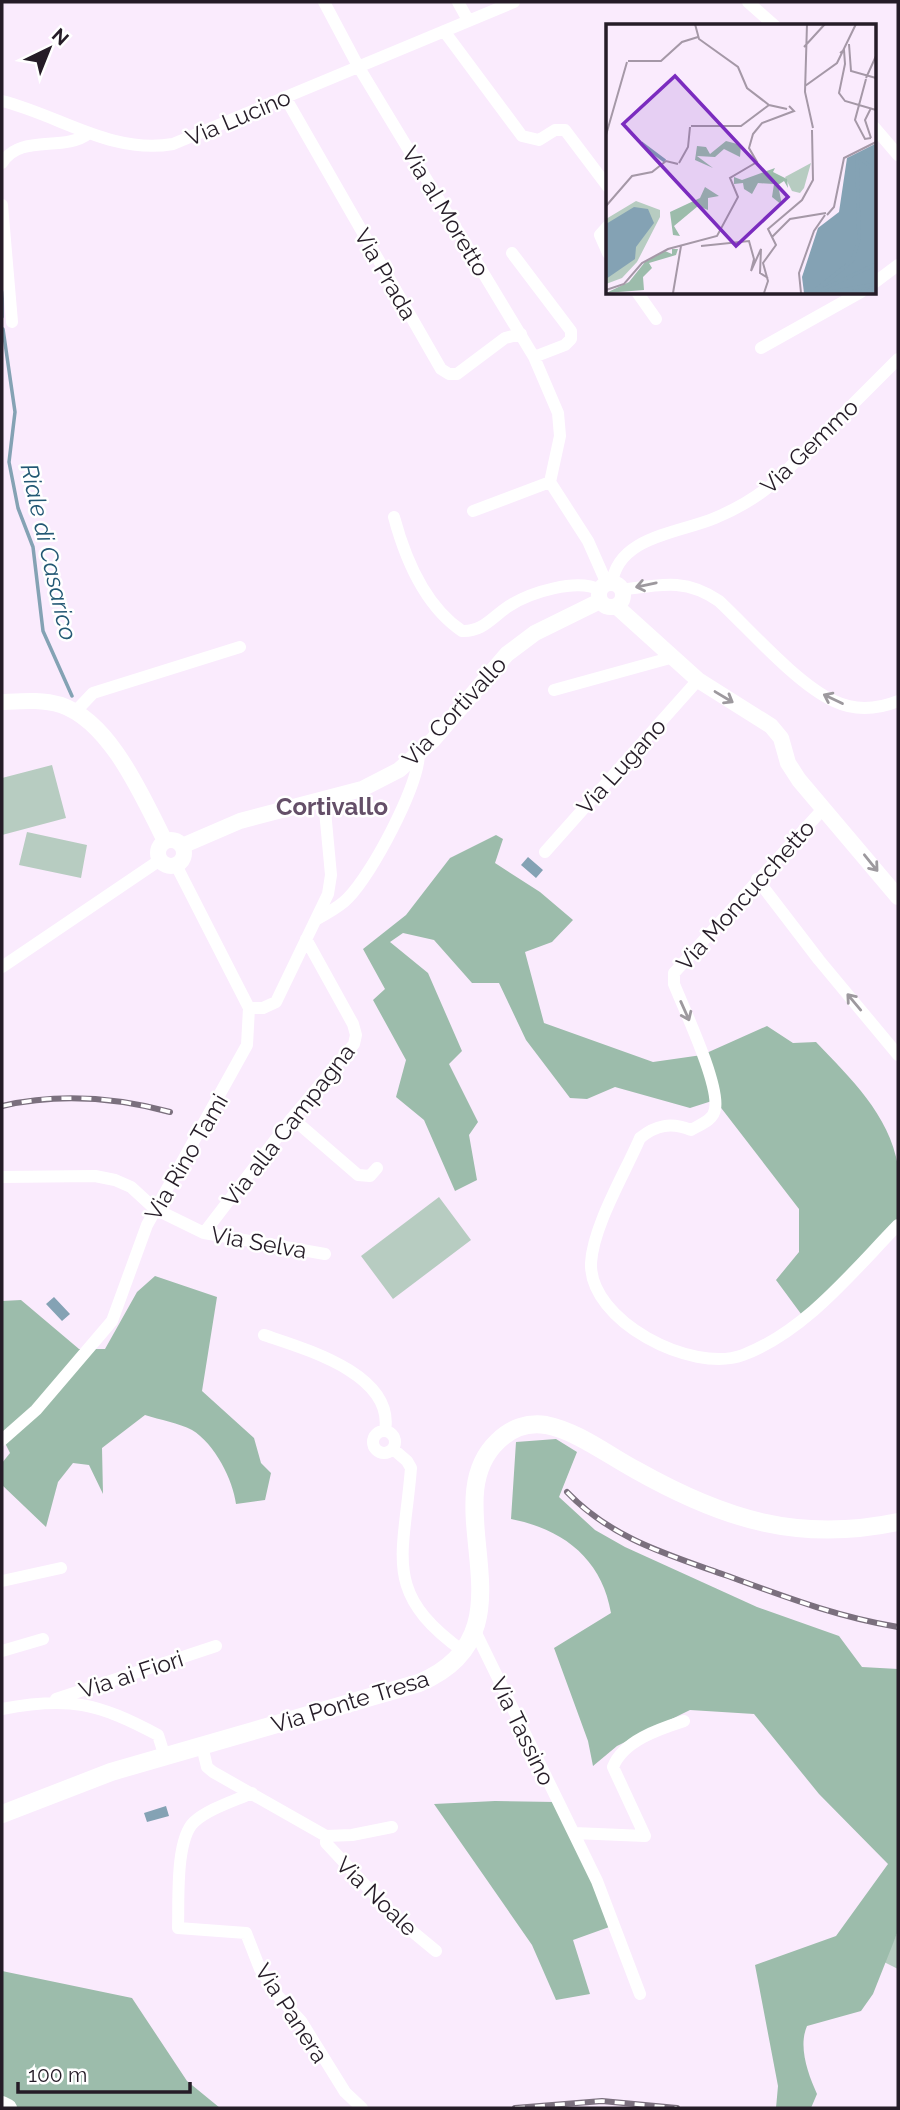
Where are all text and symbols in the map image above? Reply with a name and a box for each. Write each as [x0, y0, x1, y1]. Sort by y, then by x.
north arrow [14, 14, 84, 84]
text: N [48, 24, 73, 50]
inset map [606, 24, 876, 294]
street label: Via Lucino [182, 83, 294, 151]
street label: Via al Moretto [397, 141, 495, 281]
street label: Via Prada [349, 224, 423, 324]
street label: Via Gemmo [755, 393, 863, 499]
water label: Riale di Casarico [15, 461, 83, 643]
one-way arrow [635, 579, 658, 593]
street label: Via Cortivallo [396, 651, 512, 771]
one-way arrow [713, 691, 733, 705]
one-way arrow [823, 691, 844, 705]
street label: Via Lugano [571, 712, 671, 820]
district label: Cortivallo [276, 792, 388, 821]
street label: Via Moncucchetto [670, 814, 820, 976]
one-way arrow [863, 854, 879, 872]
one-way arrow [846, 994, 862, 1012]
one-way arrow [679, 1000, 692, 1021]
street label: Via alla Campagna [216, 1038, 360, 1212]
street label: Via Rino Tami [139, 1089, 233, 1225]
street label: Via Selva [209, 1220, 309, 1264]
street label: Via ai Fiori [76, 1645, 186, 1703]
street label: Via Ponte Tresa [268, 1664, 432, 1738]
street label: Via Tassino [485, 1673, 561, 1789]
street label: Via Noale [331, 1851, 423, 1941]
street label: Via Panera [250, 1958, 334, 2068]
scale bar [18, 2050, 189, 2094]
text: 100 m [28, 2062, 87, 2087]

